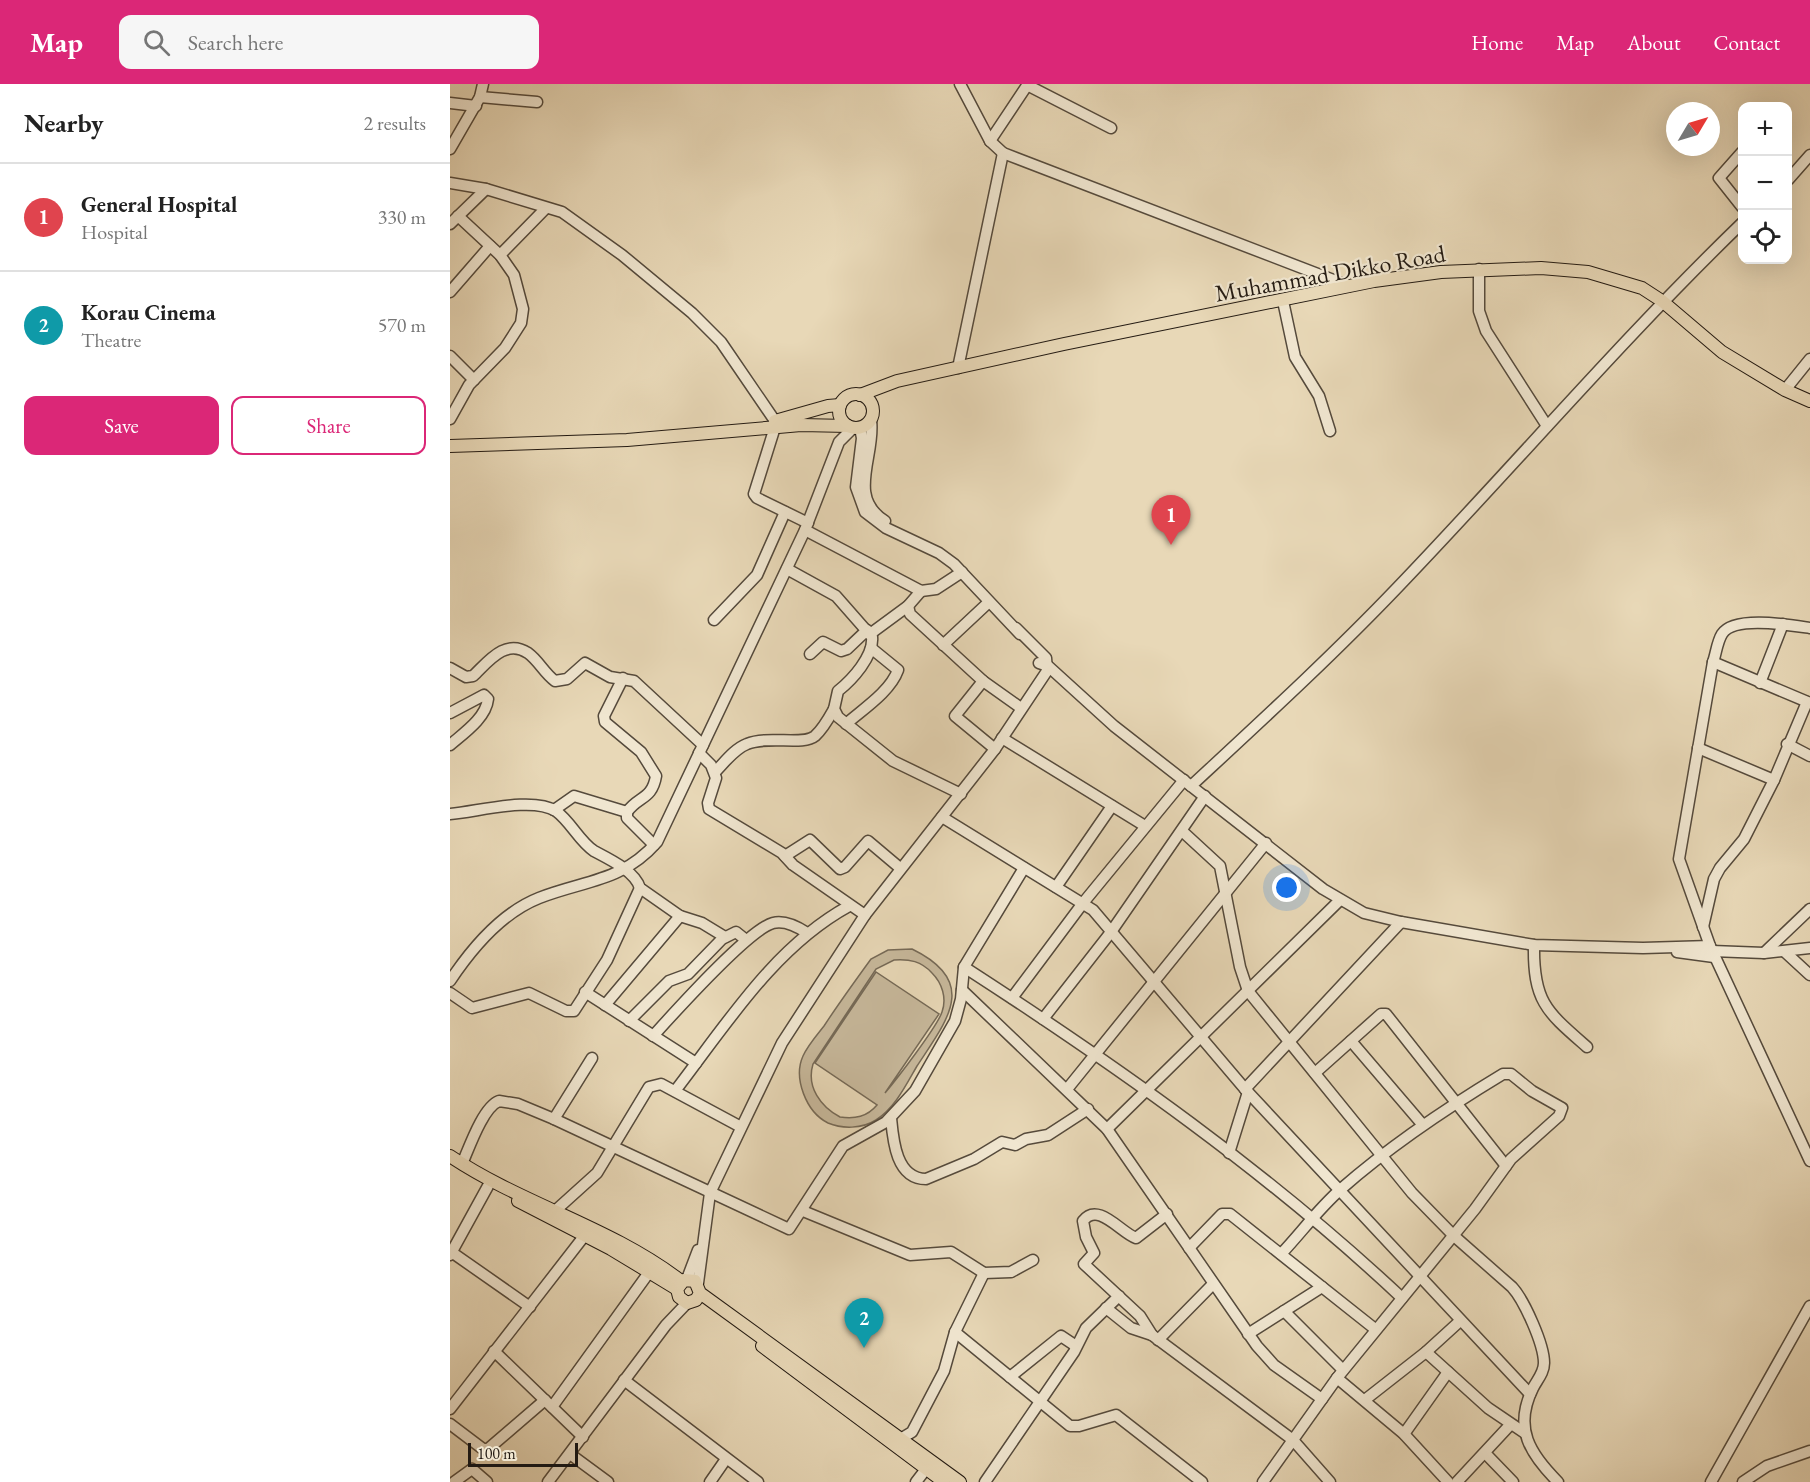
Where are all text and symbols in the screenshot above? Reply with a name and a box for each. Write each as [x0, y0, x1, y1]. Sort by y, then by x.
search box [119, 15, 539, 69]
text: Map [30, 24, 83, 60]
icon: search [140, 26, 173, 59]
text: Search here [188, 28, 283, 57]
text: Home [1471, 29, 1523, 56]
text: Map [1556, 29, 1594, 56]
text: About [1627, 29, 1680, 56]
text: Contact [1713, 29, 1780, 56]
north arrow [1666, 102, 1720, 156]
map controls [1738, 102, 1792, 264]
button: + [1738, 102, 1792, 156]
text: Nearby [24, 106, 104, 140]
text: 2 results [363, 110, 426, 136]
button: − [1738, 156, 1792, 210]
text: General Hospital [81, 190, 237, 219]
text: 1 [38, 204, 49, 230]
text: 330 m [378, 204, 426, 230]
button: locate [1738, 210, 1792, 264]
text: Hospital [81, 219, 148, 245]
street label: Muhammad Dikko Road [1212, 237, 1448, 309]
text: Korau Cinema [81, 298, 216, 327]
text: 2 [38, 312, 49, 338]
text: 570 m [378, 312, 426, 338]
text: Theatre [81, 327, 141, 353]
button: Save [24, 396, 219, 455]
button: Share [231, 396, 426, 455]
pin: 1 [1152, 496, 1190, 545]
your location [1272, 873, 1301, 902]
pin: 2 [844, 1298, 884, 1348]
scale bar [468, 1440, 578, 1468]
text: 100 m [477, 1443, 516, 1464]

